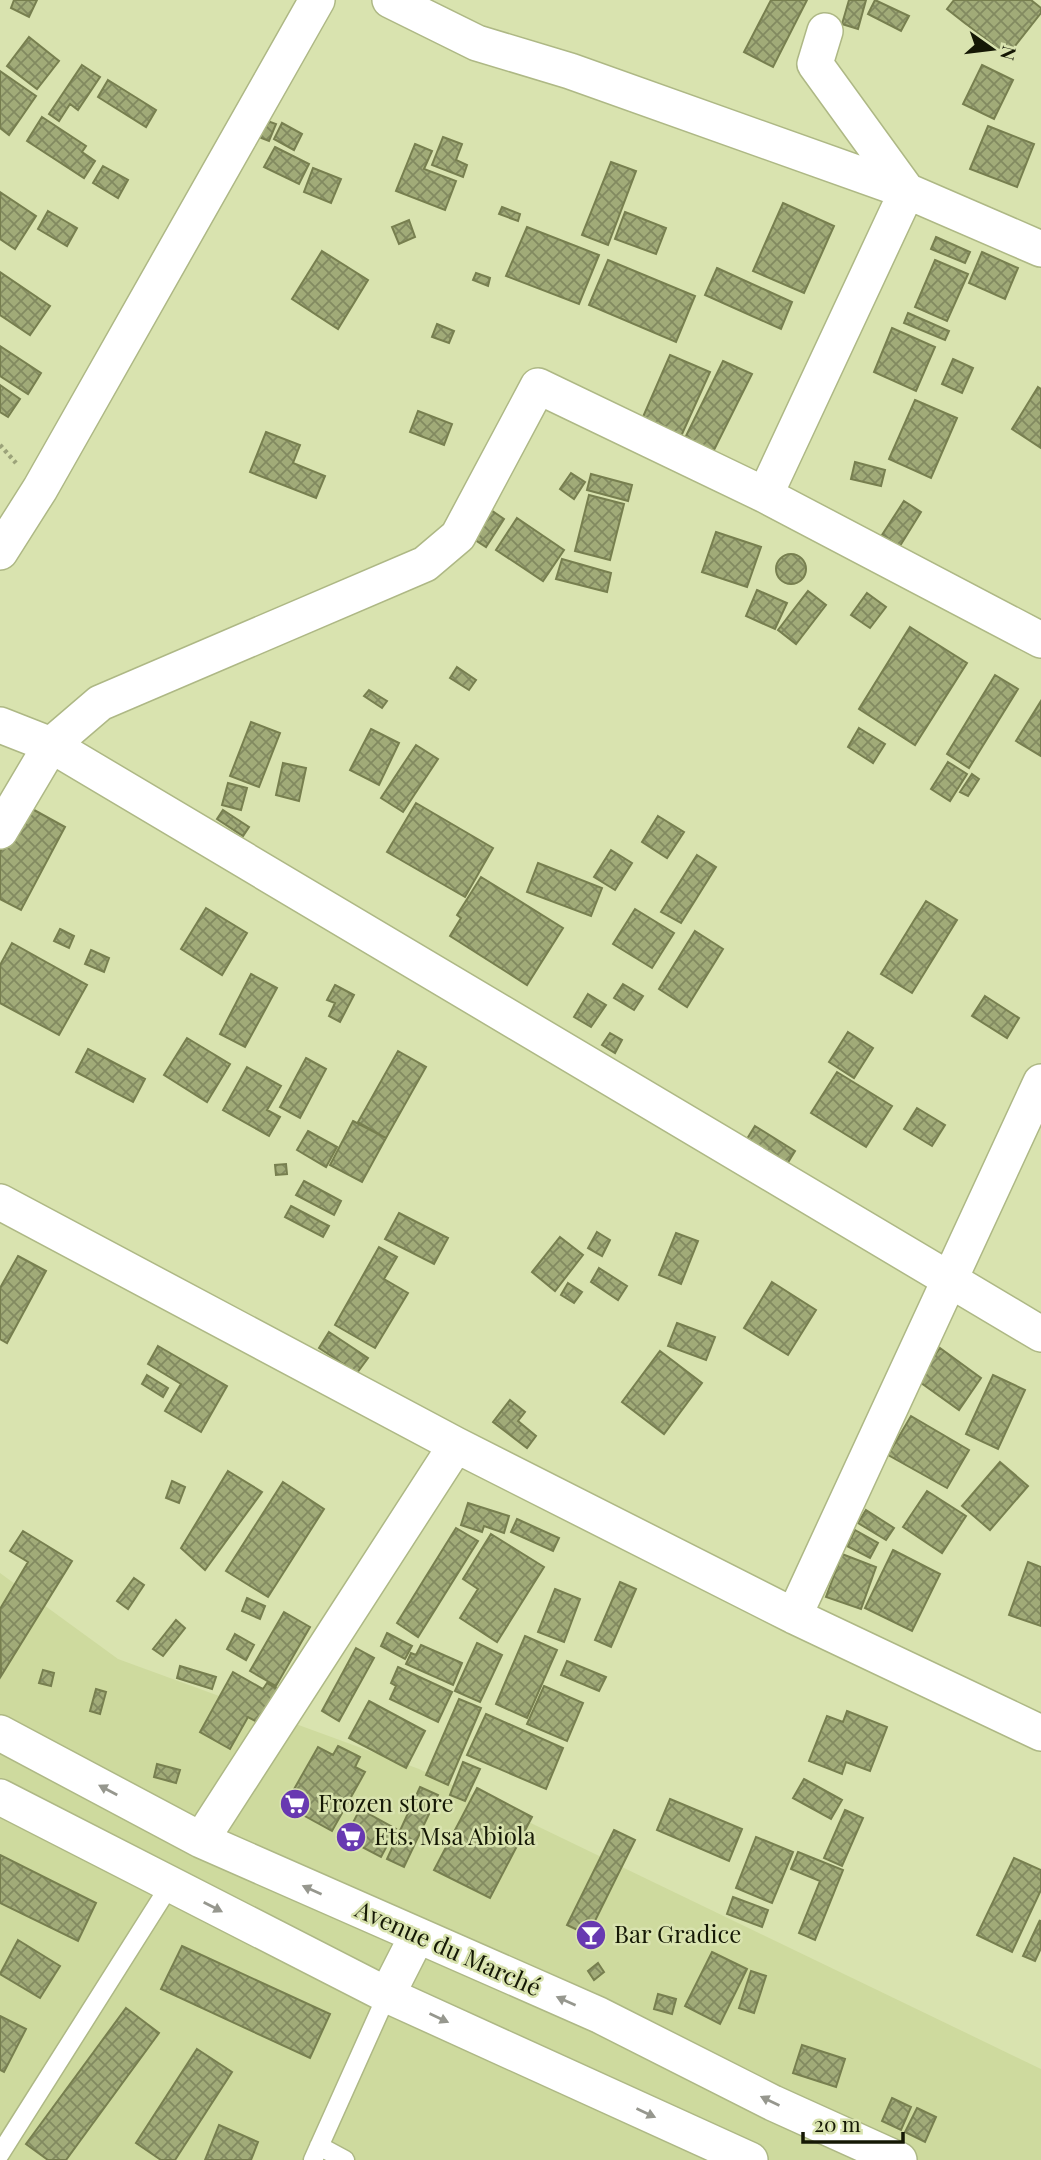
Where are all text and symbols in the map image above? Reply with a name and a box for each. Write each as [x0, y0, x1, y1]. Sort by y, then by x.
north arrow [957, 14, 1027, 84]
text: N [995, 44, 1024, 63]
one-way arrow [98, 1785, 118, 1796]
place label: Frozen store [318, 1786, 454, 1818]
supermarket icon: Frozen store [278, 1787, 312, 1821]
place label: Ets. Msa Abiola [374, 1819, 536, 1851]
supermarket icon: Ets. Msa Abiola [334, 1820, 368, 1854]
one-way arrow [302, 1884, 323, 1895]
street label: Avenue du Marché [350, 1891, 547, 2002]
one-way arrow [203, 1901, 223, 1912]
place label: Bar Gradice [614, 1917, 741, 1949]
bar icon: Bar Gradice [574, 1918, 608, 1952]
one-way arrow [555, 1995, 576, 2006]
one-way arrow [429, 2012, 449, 2024]
one-way arrow [760, 2095, 780, 2106]
scale bar [803, 2100, 903, 2144]
one-way arrow [636, 2107, 656, 2119]
text: 20 m [814, 2109, 861, 2137]

